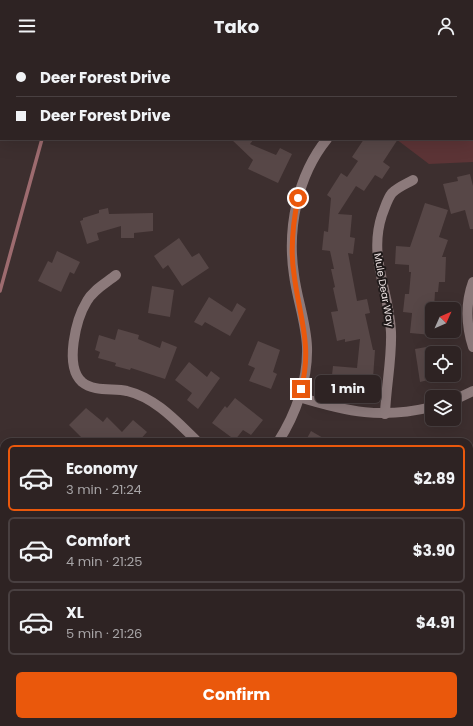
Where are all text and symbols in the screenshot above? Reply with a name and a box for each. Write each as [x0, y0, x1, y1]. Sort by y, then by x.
text: Tako [214, 14, 259, 39]
icon: menu [16, 15, 38, 37]
icon: person [435, 15, 457, 37]
text: Deer Forest Drive [40, 67, 170, 88]
text: Deer Forest Drive [40, 105, 170, 126]
route start [289, 189, 307, 207]
street label: Mule Dear Way [370, 252, 398, 329]
north arrow [425, 302, 461, 338]
map controls [425, 302, 461, 426]
button: locate [425, 346, 461, 382]
callout: 1 min [315, 375, 381, 403]
text: 1 min [331, 379, 365, 398]
route end [292, 380, 310, 398]
button: layers [425, 390, 461, 426]
text: Economy [66, 458, 138, 479]
icon: car [18, 460, 54, 496]
text: $2.89 [413, 468, 455, 489]
text: 3 min · 21:24 [66, 480, 142, 499]
text: Comfort [66, 530, 130, 551]
icon: car [18, 532, 54, 568]
text: $3.90 [413, 540, 455, 561]
text: 4 min · 21:25 [66, 552, 142, 571]
text: XL [66, 602, 84, 623]
icon: car [18, 604, 54, 640]
text: $4.91 [416, 612, 455, 633]
text: 5 min · 21:26 [66, 624, 142, 643]
button: Confirm [16, 672, 457, 718]

